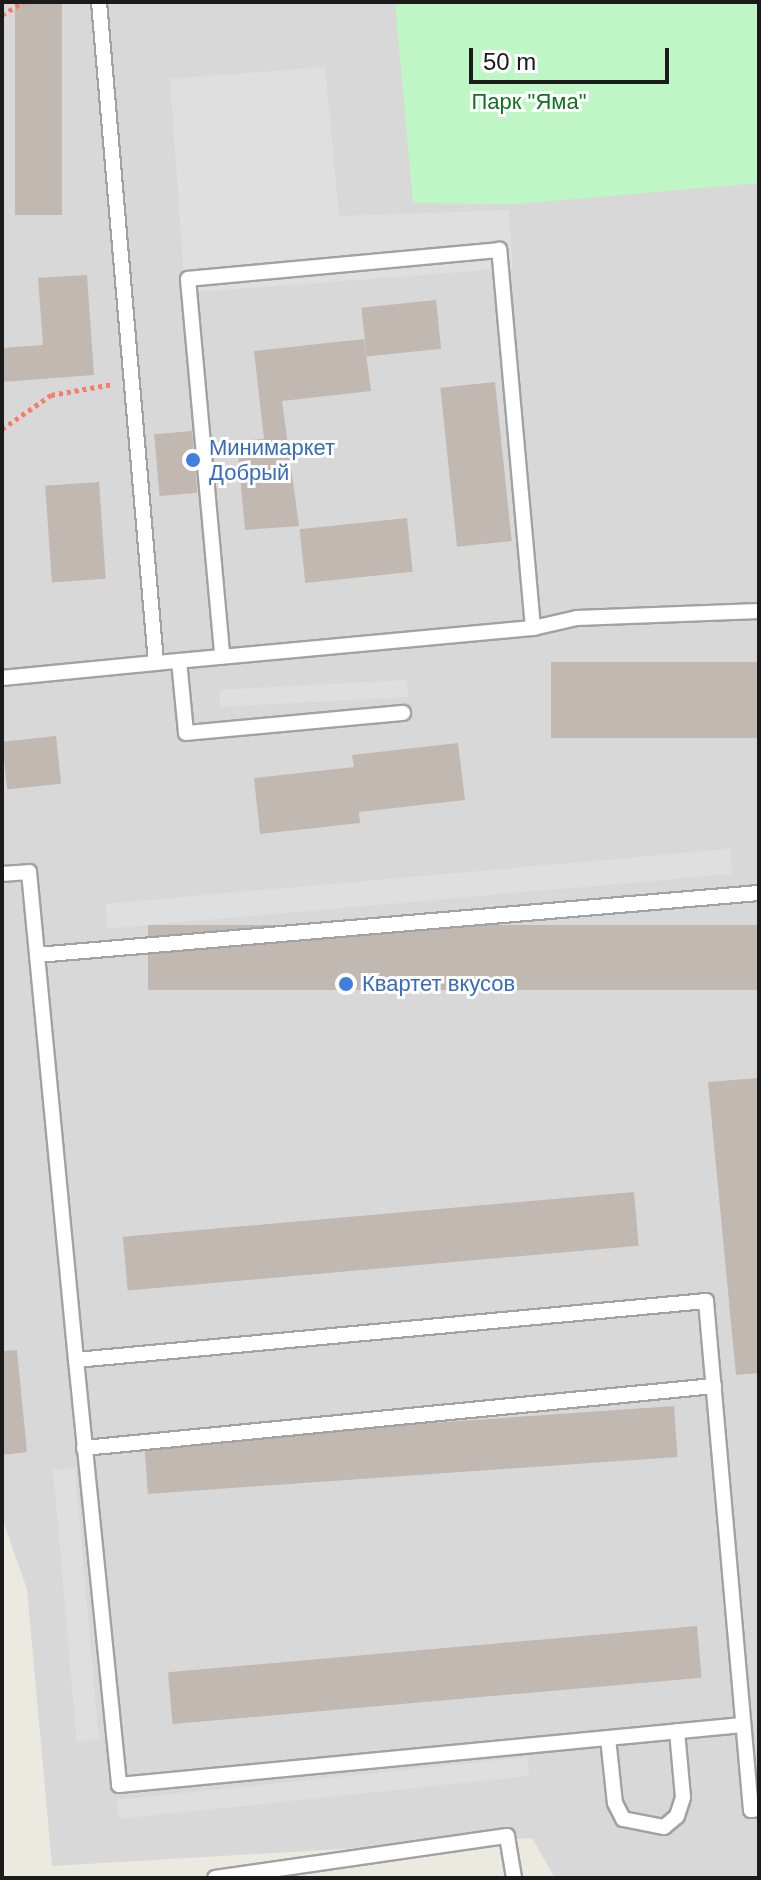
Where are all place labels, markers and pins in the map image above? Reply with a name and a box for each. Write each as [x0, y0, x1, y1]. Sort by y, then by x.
place label: Минимаркет Добрый [209, 434, 335, 486]
marker: Минимаркет Добрый [184, 451, 202, 469]
place label: Квартет вкусов [362, 971, 515, 997]
marker: Квартет вкусов [337, 975, 355, 993]

